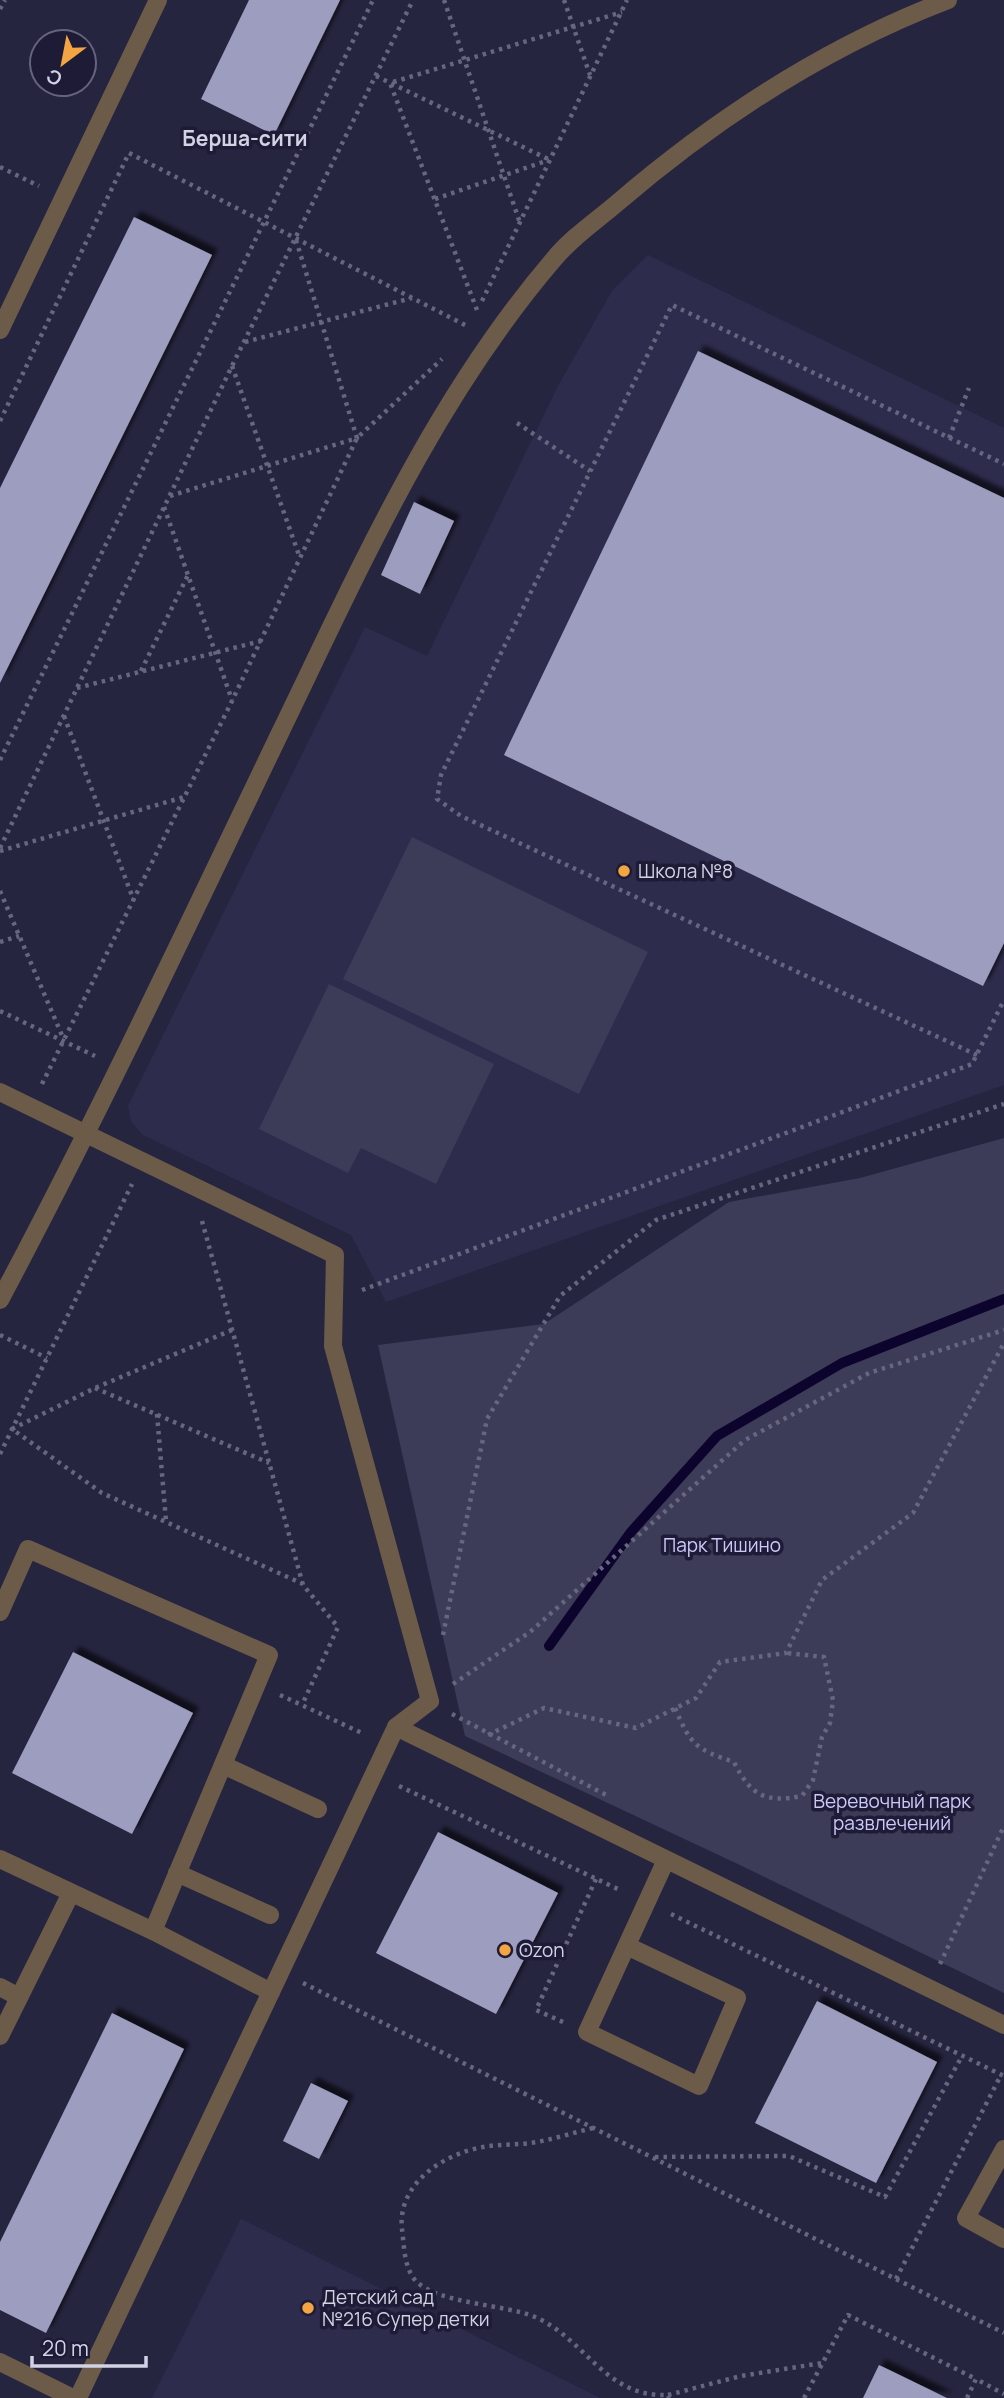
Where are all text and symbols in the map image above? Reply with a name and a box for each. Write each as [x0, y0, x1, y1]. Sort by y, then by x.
north arrow [28, 28, 98, 98]
text: С [41, 63, 67, 92]
district label: Берша-сити [182, 124, 308, 152]
place label: Школа №8 [638, 858, 733, 884]
marker: Школа №8 [616, 863, 632, 879]
park label: Парк Тишино [663, 1532, 781, 1558]
park label: Веревочный парк развлечений [813, 1788, 971, 1836]
place label: Ozon [519, 1937, 565, 1963]
marker: Ozon [497, 1942, 513, 1958]
place label: Детский сад №216 Супер детки [322, 2284, 490, 2332]
marker: Детский сад №216 Супер детки [300, 2300, 316, 2316]
scale bar [32, 2324, 145, 2368]
text: 20 m [42, 2334, 89, 2362]

